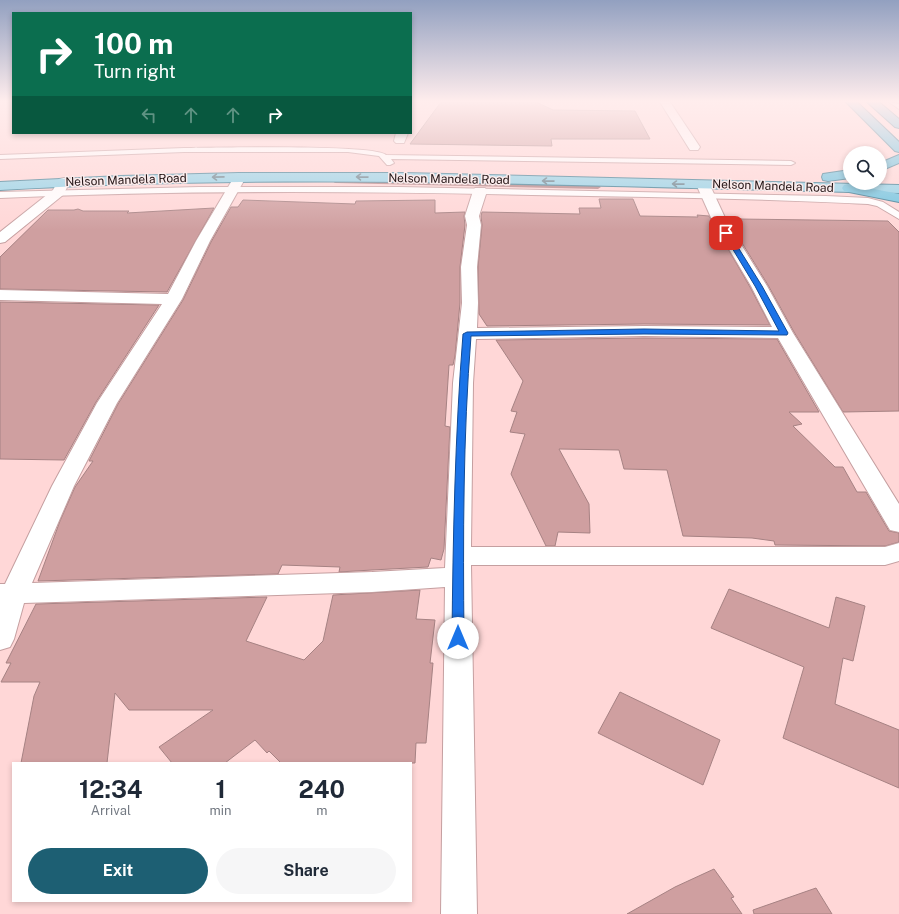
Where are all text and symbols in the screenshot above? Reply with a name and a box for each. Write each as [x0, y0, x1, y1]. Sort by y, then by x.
text: 100 m [94, 27, 173, 60]
icon: right [28, 28, 80, 80]
text: Turn right [94, 61, 176, 82]
icon: left [138, 104, 160, 126]
icon: ahead [180, 104, 202, 126]
icon: ahead [222, 104, 244, 126]
icon: right [264, 104, 286, 126]
map controls [843, 146, 887, 190]
button: search [843, 146, 887, 190]
street label: Nelson Mandela Road [65, 171, 187, 189]
street label: Nelson Mandela Road [388, 171, 510, 187]
one-way arrow [212, 173, 225, 181]
one-way arrow [356, 173, 369, 181]
one-way arrow [542, 177, 555, 185]
street label: Nelson Mandela Road [712, 177, 834, 195]
one-way arrow [672, 180, 685, 188]
pin [709, 216, 743, 250]
icon: arrive [715, 222, 737, 244]
position arrow [437, 617, 479, 659]
text: 12:34 [79, 775, 143, 803]
text: 1 [215, 775, 226, 803]
text: 240 [299, 775, 345, 803]
text: Arrival [91, 803, 131, 818]
text: min [210, 803, 232, 818]
text: m [316, 803, 327, 818]
button: Exit [28, 848, 208, 894]
button: Share [216, 848, 396, 894]

